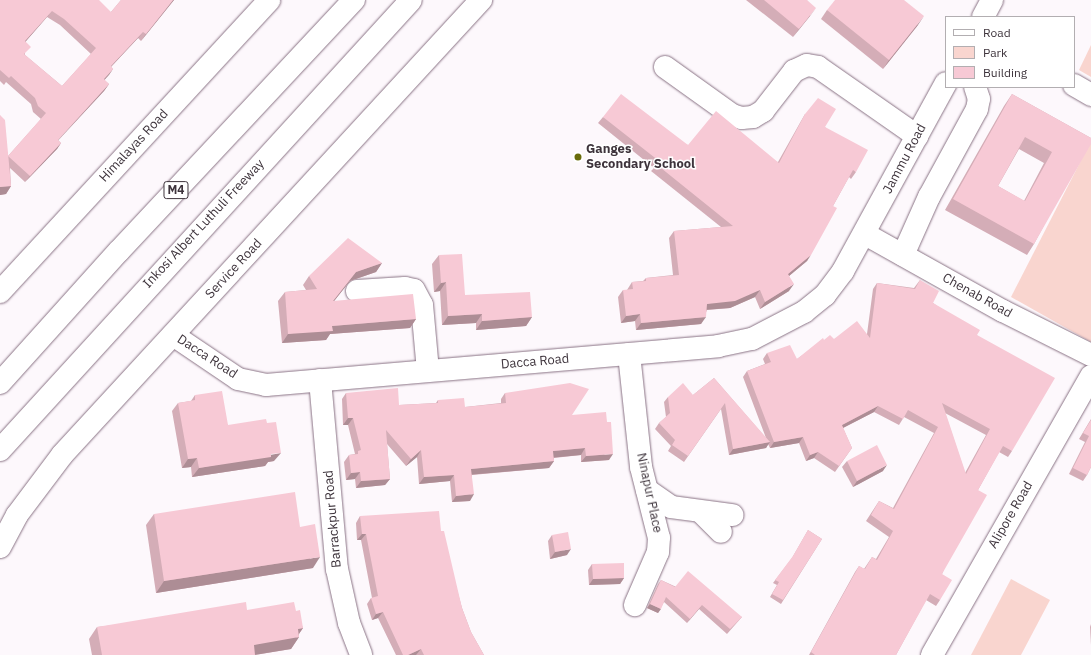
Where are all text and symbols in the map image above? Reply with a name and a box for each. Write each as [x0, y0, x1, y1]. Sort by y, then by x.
legend [945, 16, 1075, 88]
text: Road [983, 25, 1011, 40]
text: Park [983, 45, 1007, 60]
text: Building [983, 65, 1027, 80]
street label: Himalayas Road [96, 106, 172, 186]
street label: Jammu Road [880, 122, 930, 196]
place label: Ganges Secondary School [586, 142, 695, 173]
marker: Ganges Secondary School [573, 152, 583, 162]
street label: Inkosi Albert Luthuli Freeway [140, 156, 268, 292]
road number: M4 [163, 180, 189, 200]
street label: Service Road [202, 236, 266, 302]
street label: Chenab Road [939, 270, 1015, 322]
street label: Dacca Road [174, 332, 240, 382]
street label: Dacca Road [500, 351, 570, 373]
street label: Ninapur Place [633, 452, 665, 534]
street label: Barrackpur Road [321, 470, 345, 568]
street label: Alipore Road [986, 479, 1036, 551]

